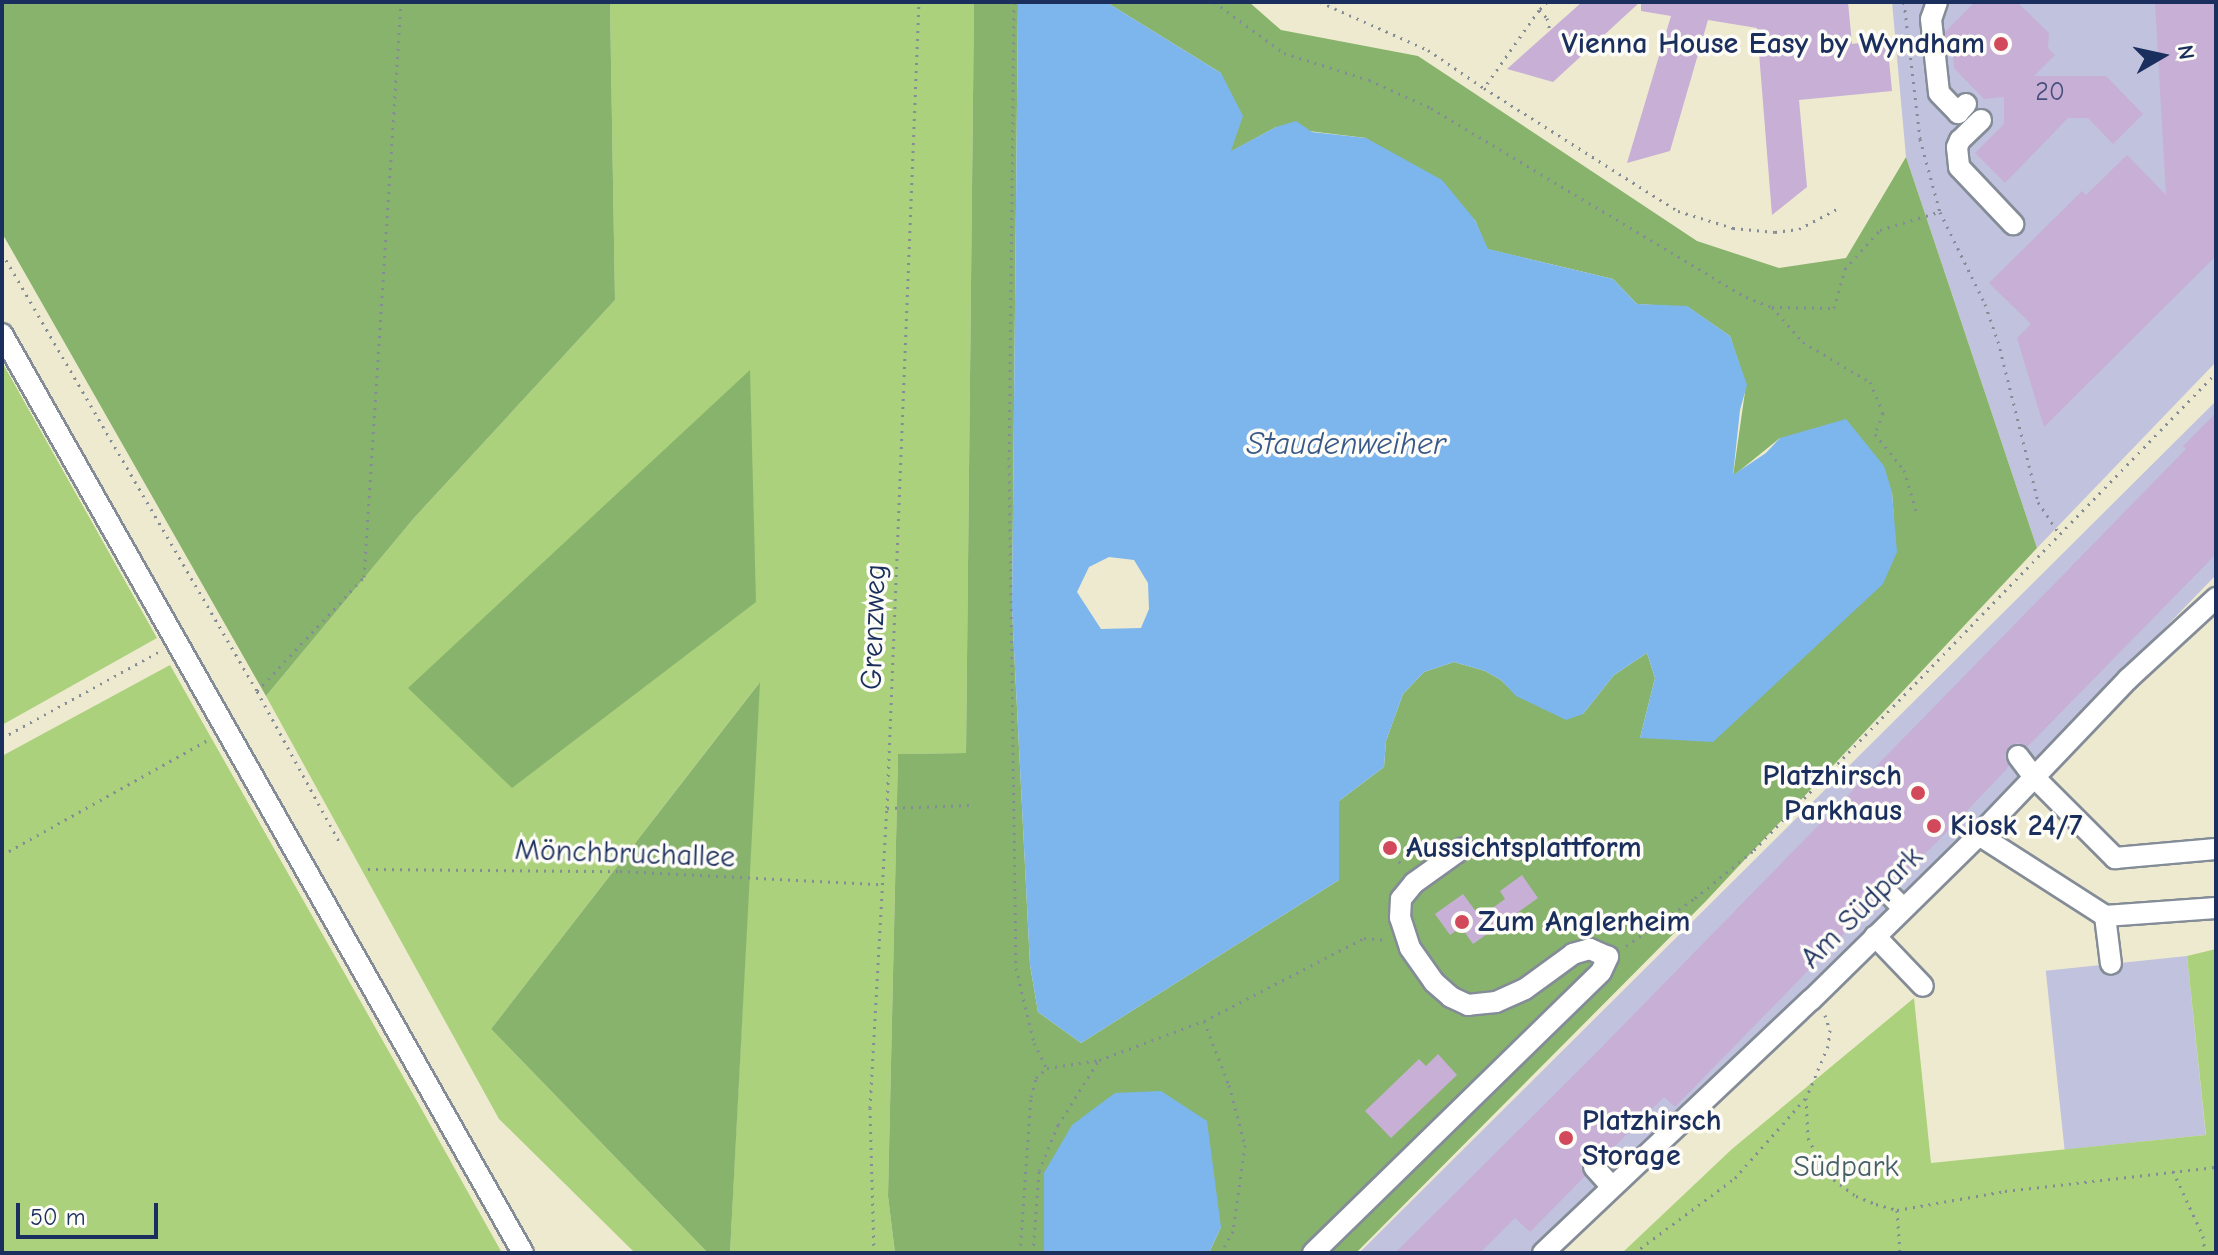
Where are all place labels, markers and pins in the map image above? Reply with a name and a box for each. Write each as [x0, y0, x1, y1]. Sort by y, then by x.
place label: Vienna House Easy by Wyndham [1562, 26, 1985, 62]
marker: Vienna House Easy by Wyndham [1992, 35, 2010, 53]
place label: Platzhirsch Parkhaus [1762, 758, 1902, 828]
marker: Platzhirsch Parkhaus [1909, 784, 1927, 802]
place label: Kiosk 24/7 [1950, 808, 2082, 844]
marker: Kiosk 24/7 [1925, 817, 1943, 835]
place label: Aussichtsplattform [1406, 830, 1642, 866]
marker: Aussichtsplattform [1381, 839, 1399, 857]
place label: Zum Anglerheim [1478, 904, 1690, 940]
marker: Zum Anglerheim [1453, 913, 1471, 931]
place label: Platzhirsch Storage [1582, 1103, 1722, 1174]
marker: Platzhirsch Storage [1557, 1129, 1575, 1147]

